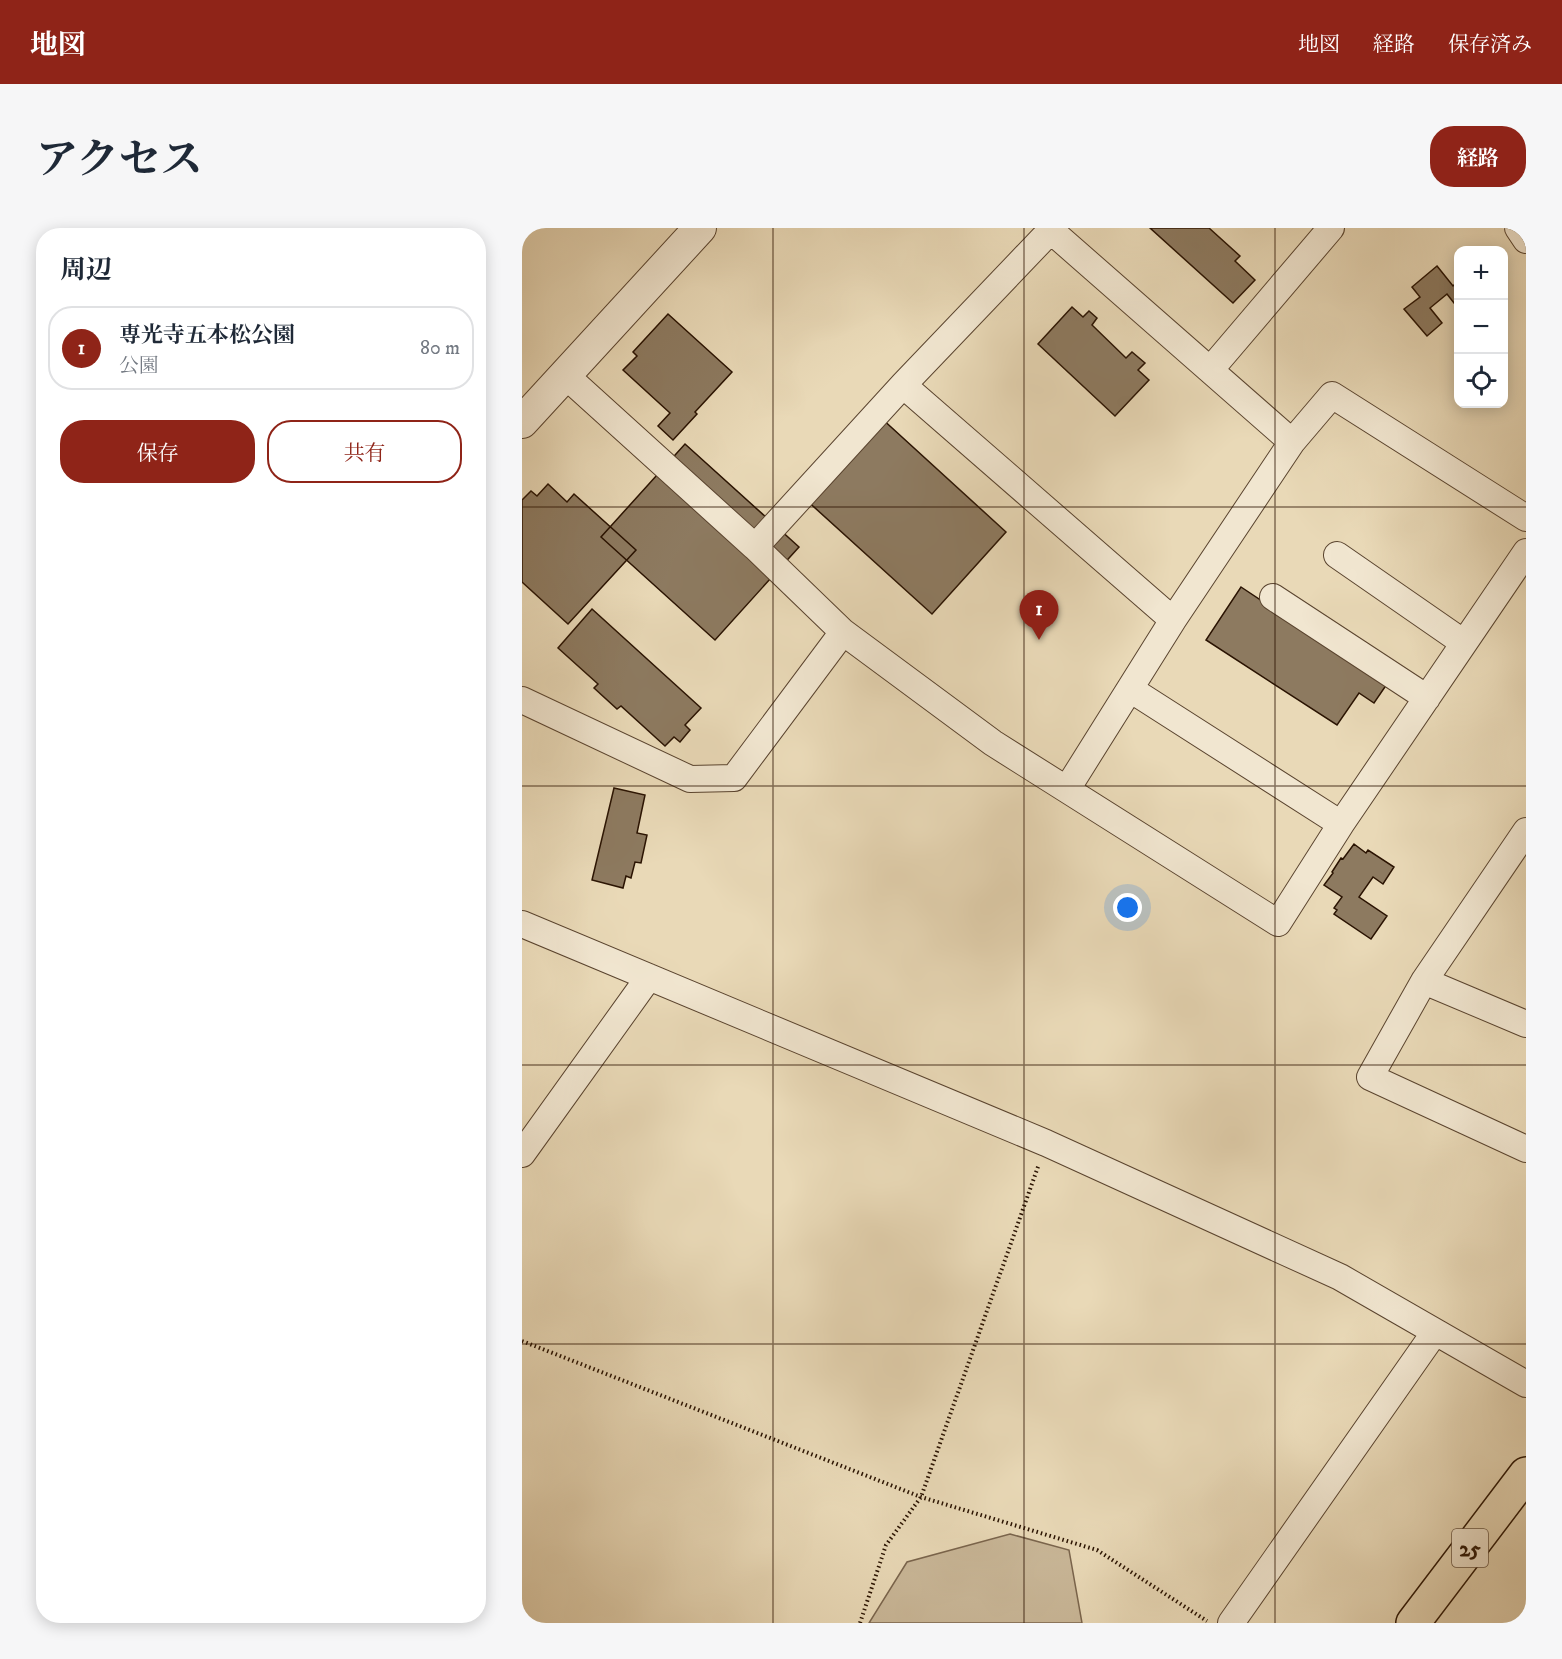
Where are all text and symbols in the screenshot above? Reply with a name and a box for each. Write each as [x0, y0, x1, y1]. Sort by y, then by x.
text: 地図 [30, 28, 86, 63]
text: 地図 [1298, 32, 1340, 58]
text: 経路 [1373, 32, 1415, 58]
text: 保存済み [1448, 32, 1532, 58]
button: 経路 [1430, 126, 1526, 187]
text: アクセス [36, 135, 203, 187]
map controls [1454, 246, 1508, 408]
button: + [1454, 246, 1508, 300]
text: 周辺 [60, 254, 112, 287]
button: − [1454, 300, 1508, 354]
text: 専光寺五本松公園 [119, 322, 295, 349]
text: 1 [78, 336, 85, 361]
text: 80 m [420, 336, 460, 361]
text: 公園 [119, 354, 159, 379]
button: locate [1454, 354, 1508, 408]
button: 保存 [60, 420, 255, 483]
button: 共有 [267, 420, 462, 483]
pin: 1 [1020, 590, 1058, 640]
your location [1113, 893, 1142, 922]
road number: 25 [1452, 1529, 1488, 1567]

